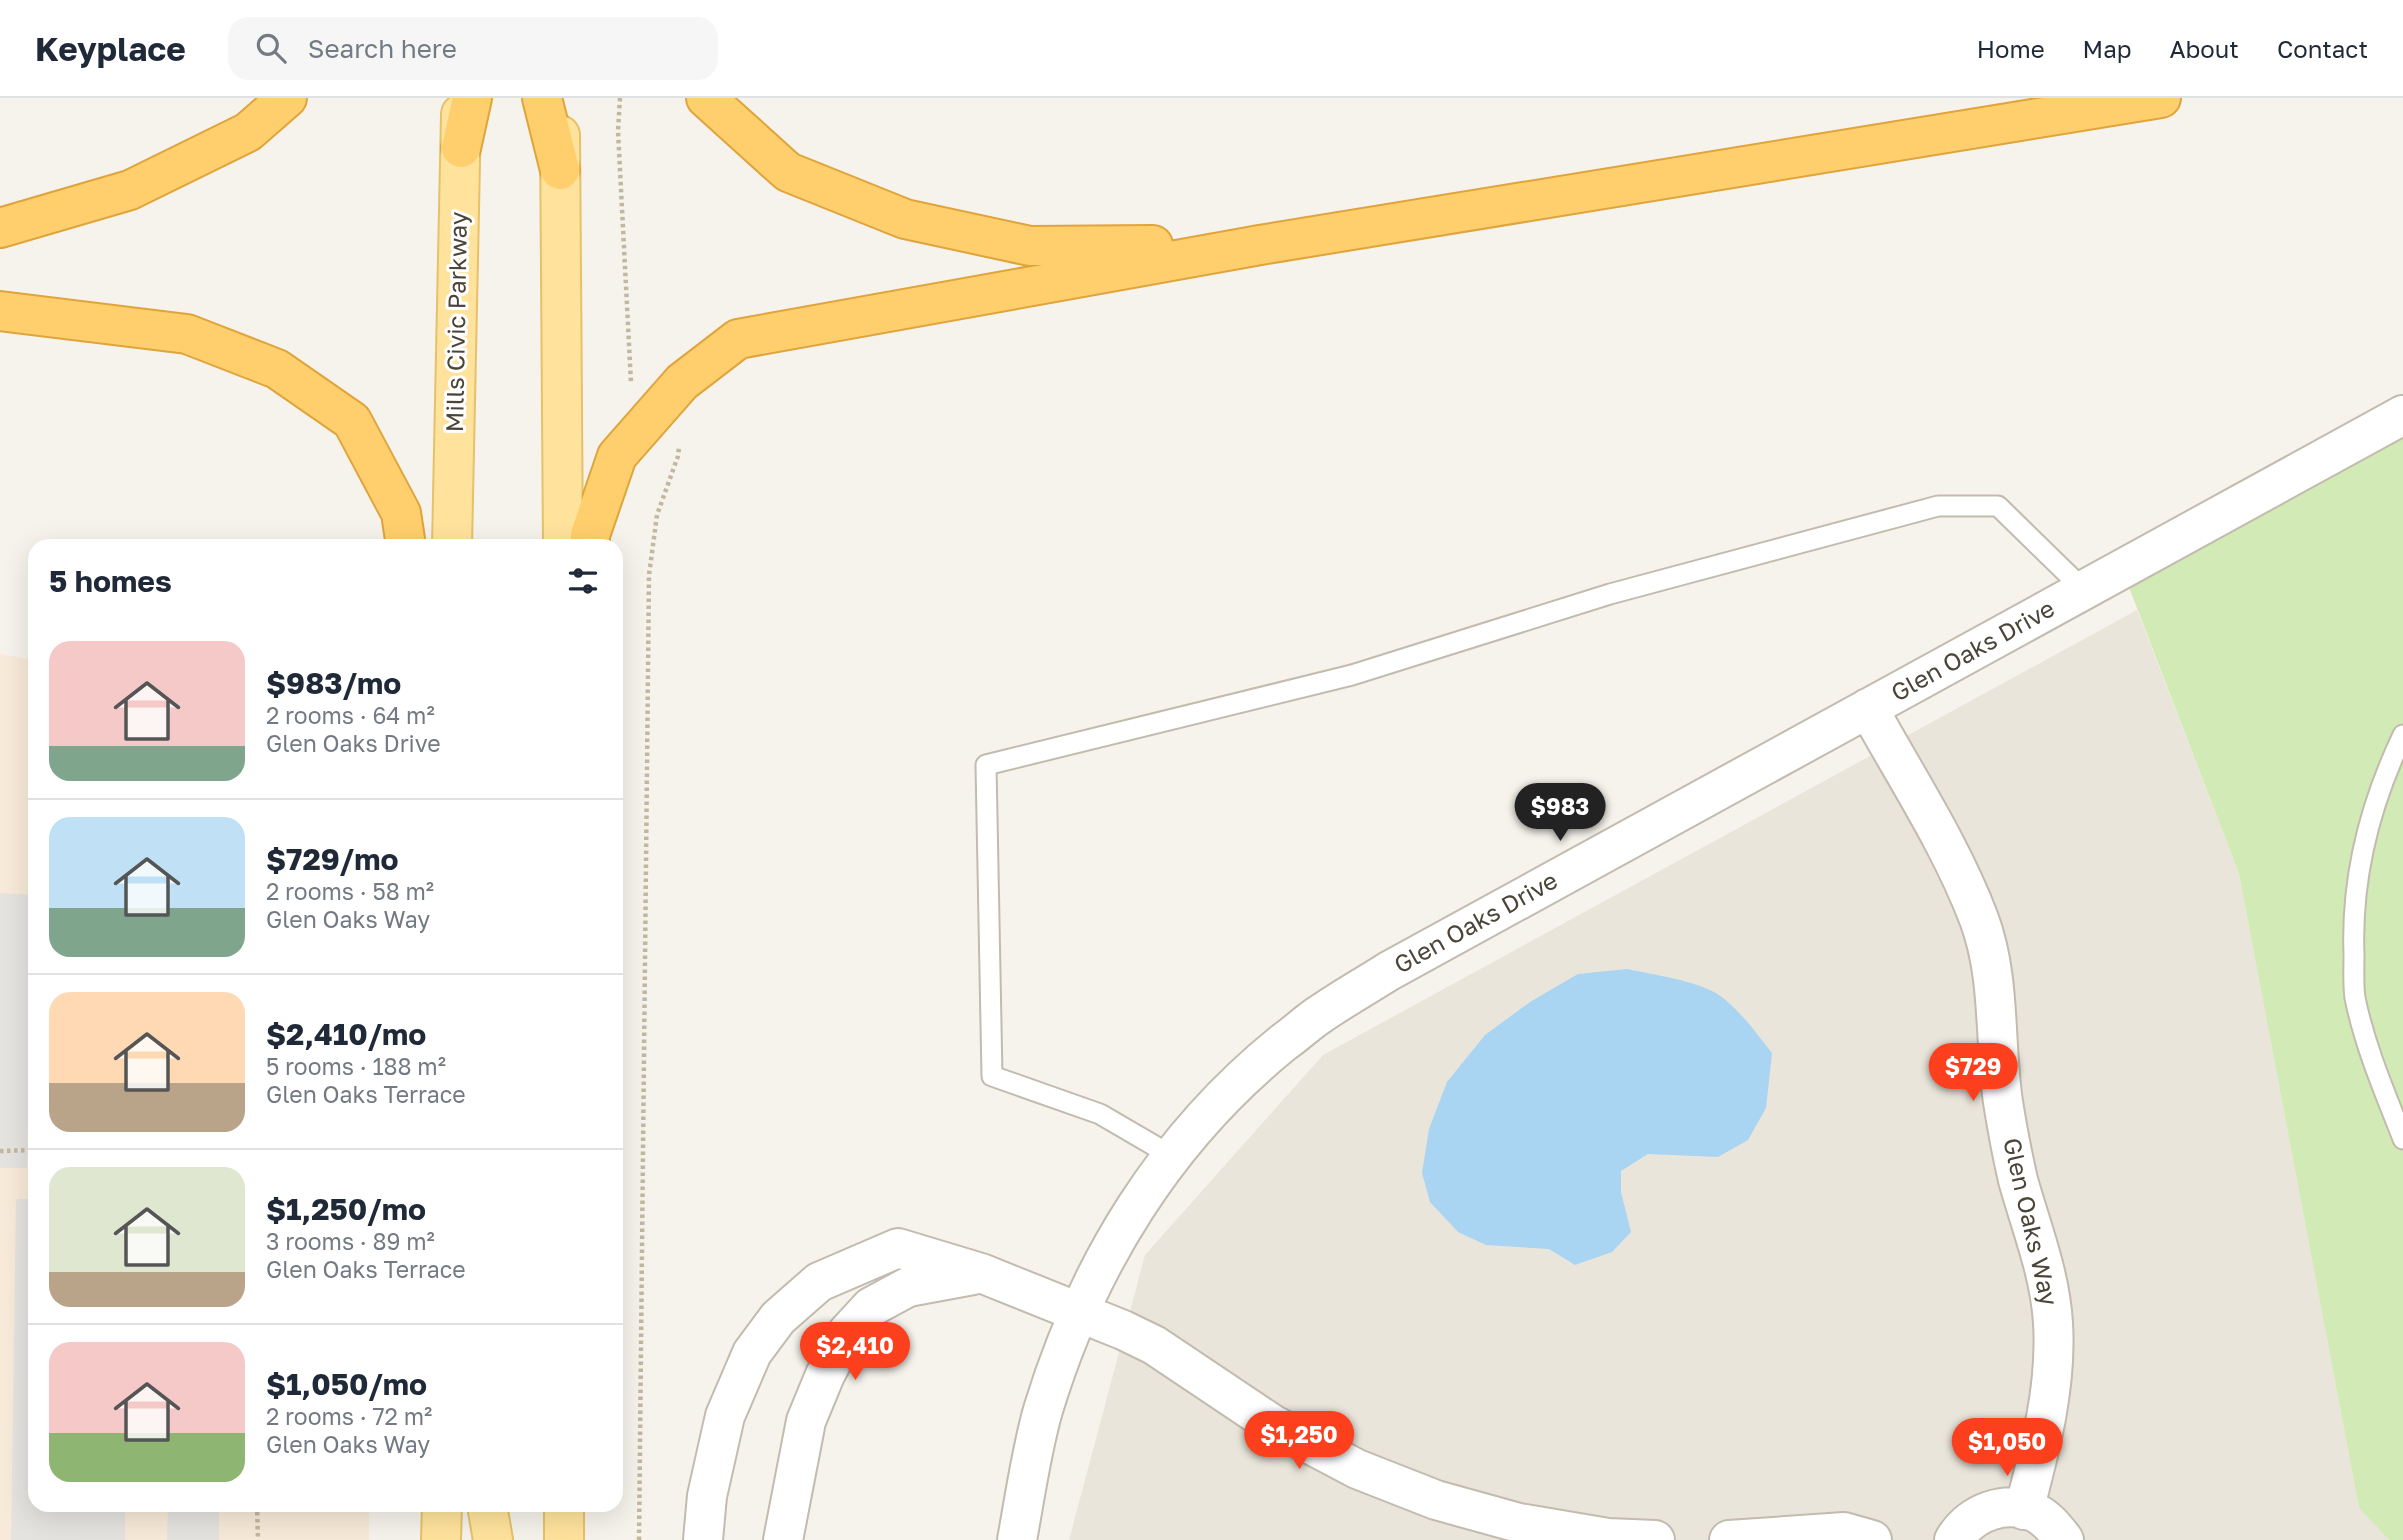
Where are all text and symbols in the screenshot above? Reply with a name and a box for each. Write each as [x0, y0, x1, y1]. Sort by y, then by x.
search box [228, 17, 718, 80]
text: Keyplace [35, 29, 186, 68]
icon: search [252, 29, 290, 67]
text: Search here [308, 33, 457, 64]
text: Home [1977, 34, 2045, 63]
text: Map [2083, 34, 2132, 63]
text: About [2170, 34, 2239, 63]
text: Contact [2277, 34, 2368, 63]
street label: Mills Civic Parkway [439, 211, 472, 432]
icon: filters [564, 562, 602, 600]
text: 5 homes [49, 563, 172, 599]
street label: Glen Oaks Drive [1886, 593, 2059, 707]
text: $983/mo [266, 665, 401, 701]
icon: home [105, 669, 189, 753]
text: 2 rooms · 64 m² [266, 701, 435, 729]
text: Glen Oaks Drive [266, 729, 441, 757]
pin: $983 [1519, 784, 1601, 843]
text: $983 [1531, 792, 1589, 820]
text: $729/mo [266, 841, 398, 877]
icon: home [105, 845, 189, 929]
street label: Glen Oaks Drive [1389, 865, 1562, 979]
text: 2 rooms · 58 m² [266, 877, 434, 905]
text: Glen Oaks Way [266, 905, 430, 933]
text: $2,410/mo [266, 1016, 426, 1052]
icon: home [105, 1020, 189, 1104]
pin: $729 [1932, 1044, 2014, 1103]
text: 5 rooms · 188 m² [266, 1052, 446, 1080]
text: $729 [1945, 1052, 2001, 1080]
text: Glen Oaks Terrace [266, 1080, 466, 1108]
street label: Glen Oaks Way [1998, 1135, 2065, 1308]
text: $1,250/mo [266, 1191, 426, 1227]
icon: home [105, 1195, 189, 1279]
text: 3 rooms · 89 m² [266, 1227, 435, 1255]
text: Glen Oaks Terrace [266, 1255, 466, 1283]
pin: $2,410 [798, 1322, 912, 1382]
text: $2,410 [816, 1331, 894, 1359]
text: $1,050/mo [266, 1366, 427, 1402]
icon: home [105, 1370, 189, 1454]
text: 2 rooms · 72 m² [266, 1402, 432, 1430]
pin: $1,250 [1242, 1412, 1356, 1471]
pin: $1,050 [1950, 1418, 2064, 1478]
text: $1,250 [1260, 1420, 1338, 1448]
text: $1,050 [1968, 1427, 2046, 1455]
text: Glen Oaks Way [266, 1430, 430, 1458]

